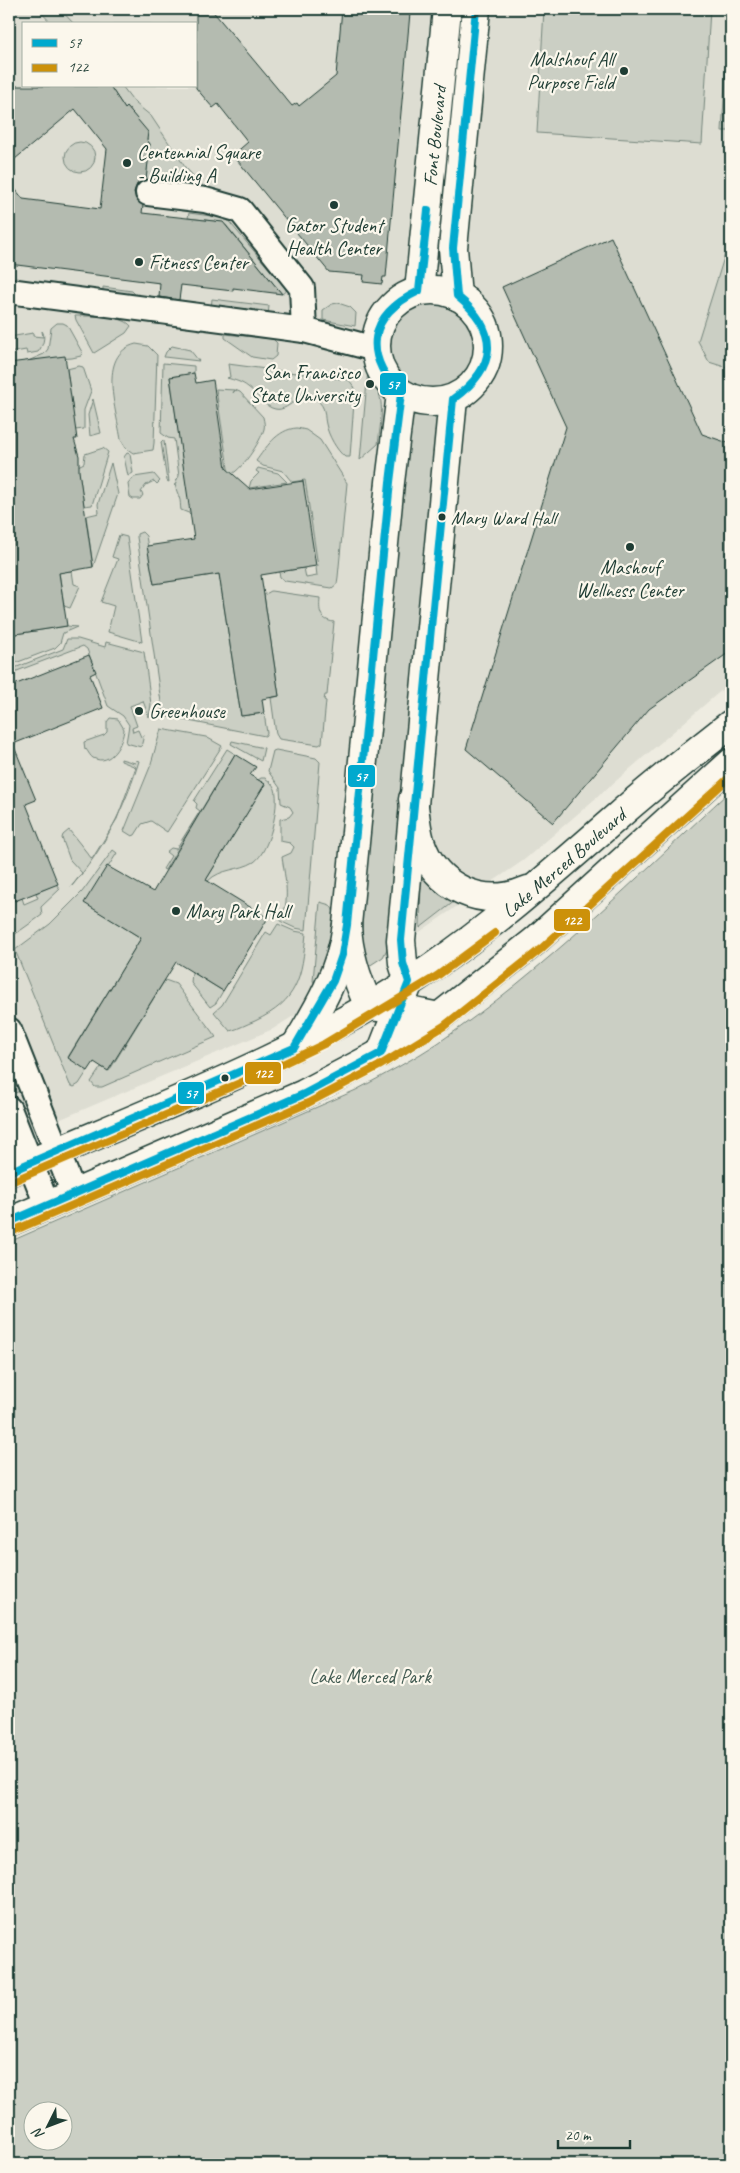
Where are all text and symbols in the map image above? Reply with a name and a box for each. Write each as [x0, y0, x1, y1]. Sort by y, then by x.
legend [22, 22, 198, 88]
text: 57 [68, 34, 83, 53]
place label: Malshouf All Purpose Field [527, 47, 618, 95]
text: 122 [68, 58, 90, 77]
marker: Malshouf All Purpose Field [618, 65, 630, 77]
street label: Font Boulevard [418, 81, 453, 187]
place label: Centennial Square - Building A [137, 140, 262, 188]
marker: Centennial Square - Building A [121, 157, 133, 169]
marker: Gator Student Health Center [328, 199, 340, 211]
place label: Gator Student Health Center [285, 213, 386, 261]
place label: Fitness Center [149, 250, 250, 275]
marker: Fitness Center [133, 256, 145, 268]
place label: San Francisco State University [250, 360, 361, 408]
line badge: 57 [379, 372, 407, 396]
text: 57 [387, 376, 401, 393]
marker: San Francisco State University [364, 378, 376, 390]
place label: Mary Ward Hall [451, 506, 560, 530]
marker: Mary Ward Hall [437, 512, 447, 522]
marker: Mashouf Wellness Center [624, 541, 636, 553]
place label: Mashouf Wellness Center [576, 555, 685, 603]
place label: Greenhouse [149, 699, 226, 724]
marker: Greenhouse [133, 705, 145, 717]
line badge: 57 [347, 764, 376, 788]
text: 57 [355, 768, 369, 785]
street label: Lake Merced Boulevard [497, 801, 633, 923]
place label: Mary Park Hall [186, 899, 293, 924]
marker: Mary Park Hall [170, 905, 182, 917]
line badge: 122 [553, 908, 591, 932]
text: 122 [563, 912, 583, 929]
line badge: 122 [244, 1061, 282, 1085]
text: 122 [254, 1065, 274, 1082]
unlabelled marker [220, 1073, 230, 1083]
line badge: 57 [177, 1081, 205, 1105]
text: 57 [185, 1085, 199, 1102]
park label: Lake Merced Park [309, 1664, 432, 1689]
north arrow [22, 2100, 72, 2150]
scale bar [558, 2118, 630, 2150]
text: N [28, 2124, 48, 2143]
text: 20 m [565, 2126, 592, 2145]

